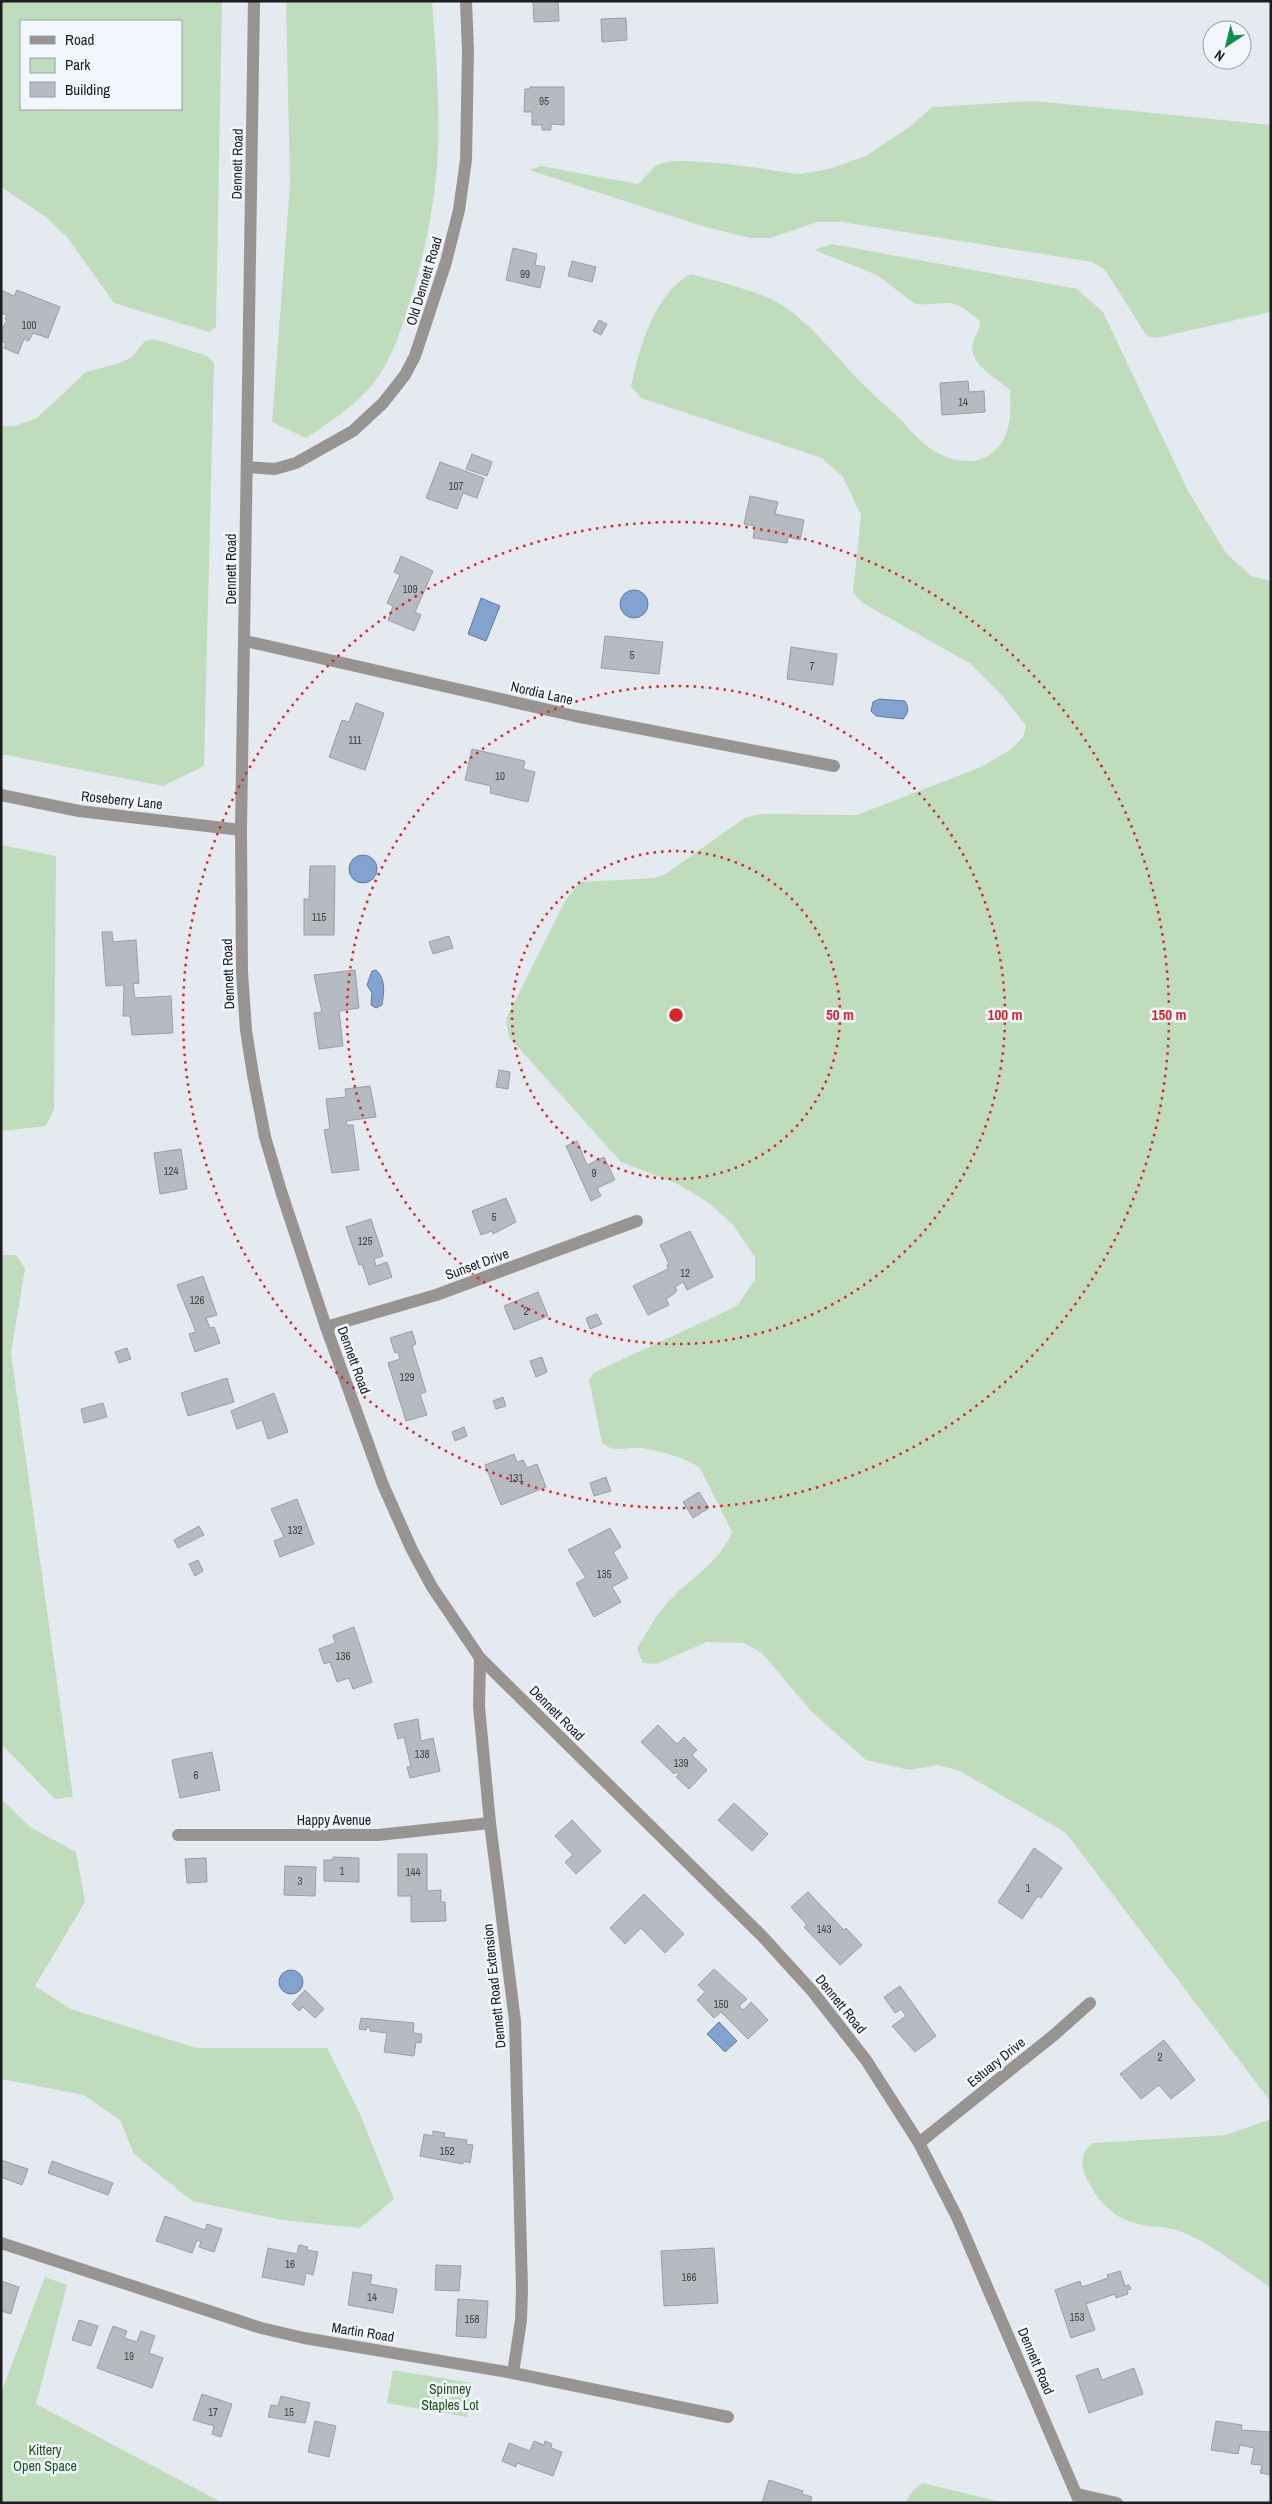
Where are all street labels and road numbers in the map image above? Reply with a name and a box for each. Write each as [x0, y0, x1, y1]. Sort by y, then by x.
street label: Dennett Road [227, 128, 247, 200]
street label: Old Dennett Road [402, 234, 446, 328]
street label: Dennett Road [222, 534, 240, 604]
street label: Nordia Lane [509, 677, 575, 709]
street label: Roseberry Lane [80, 787, 164, 813]
street label: Dennett Road [218, 938, 238, 1010]
street label: Sunset Drive [443, 1244, 511, 1284]
street label: Dennett Road [333, 1324, 375, 1396]
street label: Dennett Road [526, 1682, 588, 1744]
street label: Happy Avenue [297, 1811, 371, 1829]
street label: Dennett Road Extension [479, 1923, 509, 2049]
street label: Dennett Road [812, 1971, 870, 2037]
street label: Estuary Drive [963, 2033, 1029, 2091]
street label: Martin Road [330, 2318, 396, 2346]
street label: Dennett Road [1014, 2325, 1058, 2397]

